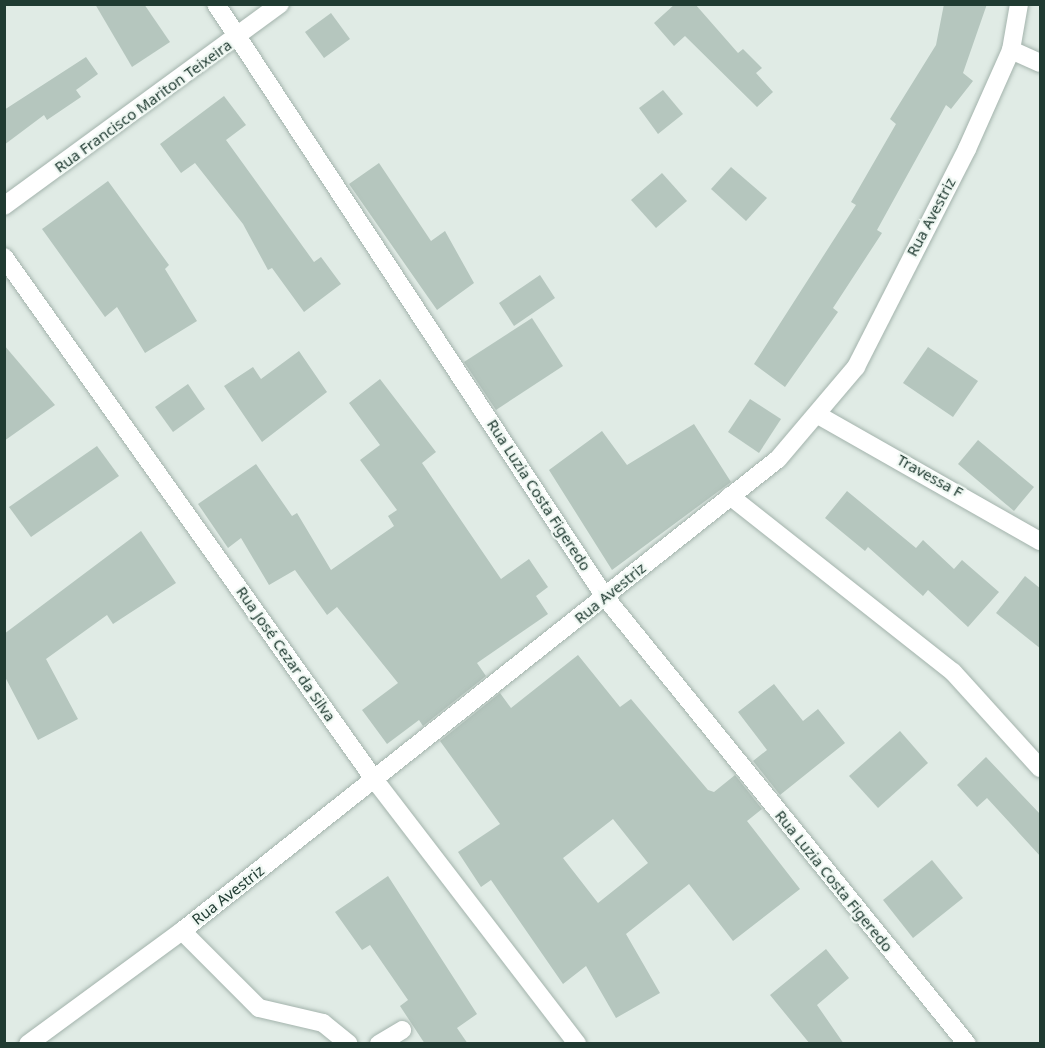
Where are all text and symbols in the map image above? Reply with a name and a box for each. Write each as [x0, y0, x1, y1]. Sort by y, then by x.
street label: Rua Francisco Mariton Teixeira [51, 36, 235, 176]
street label: Rua Avestriz [903, 175, 959, 259]
street label: Rua Luzia Costa Figeredo [483, 416, 595, 574]
street label: Travessa F [894, 451, 966, 501]
street label: Rua Avestriz [571, 559, 649, 627]
street label: Rua José Cezar da Silva [233, 583, 339, 725]
street label: Rua Luzia Costa Figeredo [771, 807, 897, 955]
street label: Rua Avestriz [188, 861, 268, 929]

